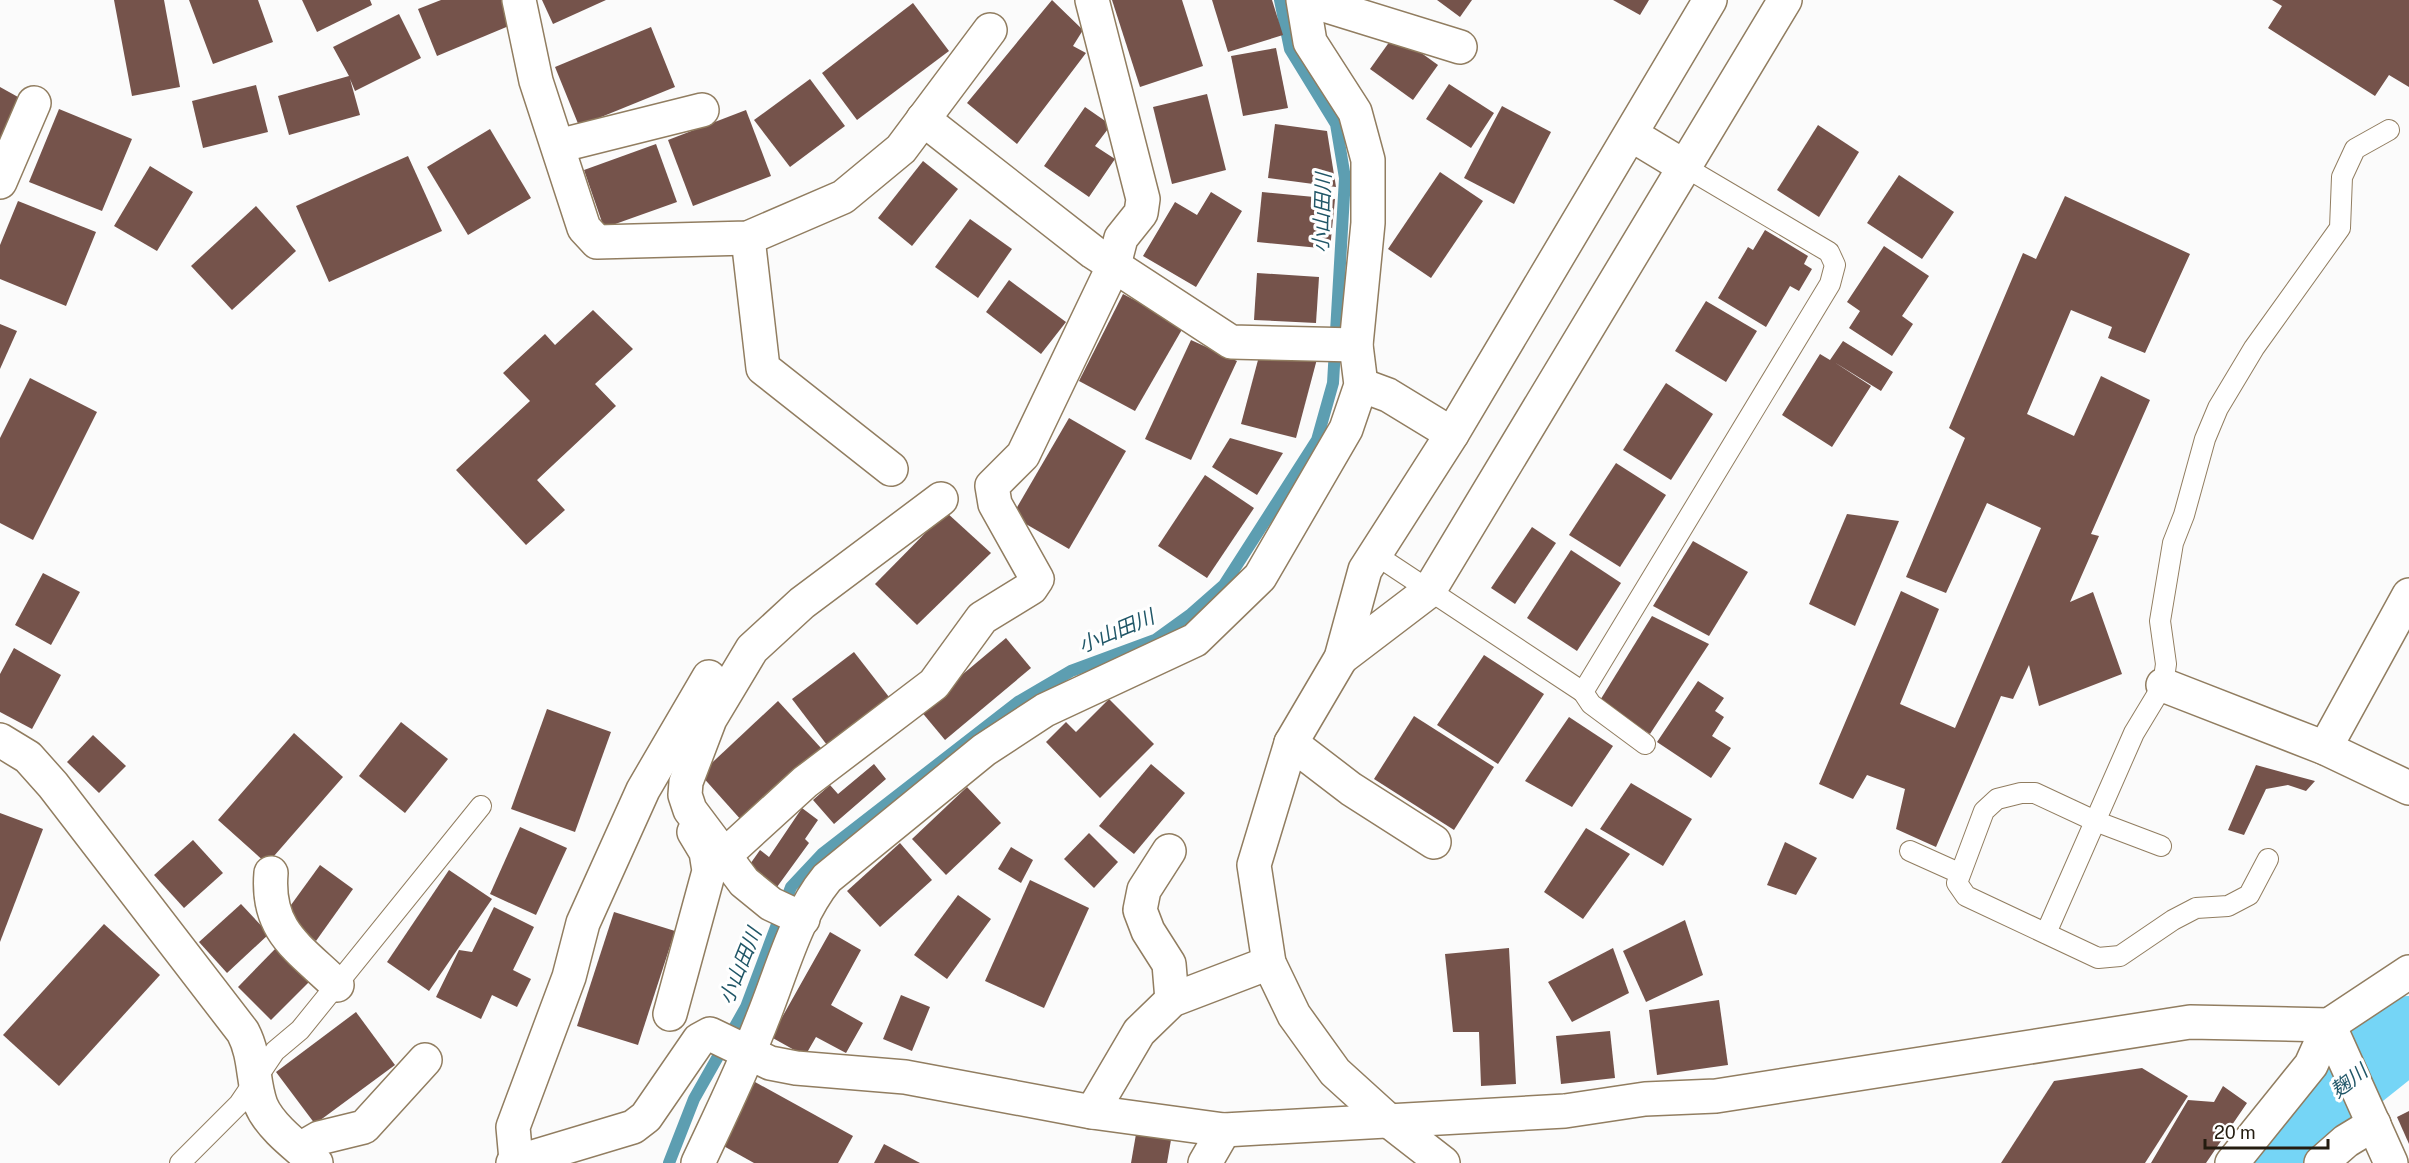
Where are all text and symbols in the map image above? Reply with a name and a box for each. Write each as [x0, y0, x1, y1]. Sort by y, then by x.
water label: 小山田川 [1309, 171, 1335, 253]
water label: 小山田川 [1074, 604, 1159, 658]
water label: 小山田川 [714, 923, 767, 1008]
water label: 麹川 [2326, 1058, 2374, 1103]
scale bar [2205, 1112, 2328, 1150]
text: 20 m [2214, 1122, 2256, 1143]

